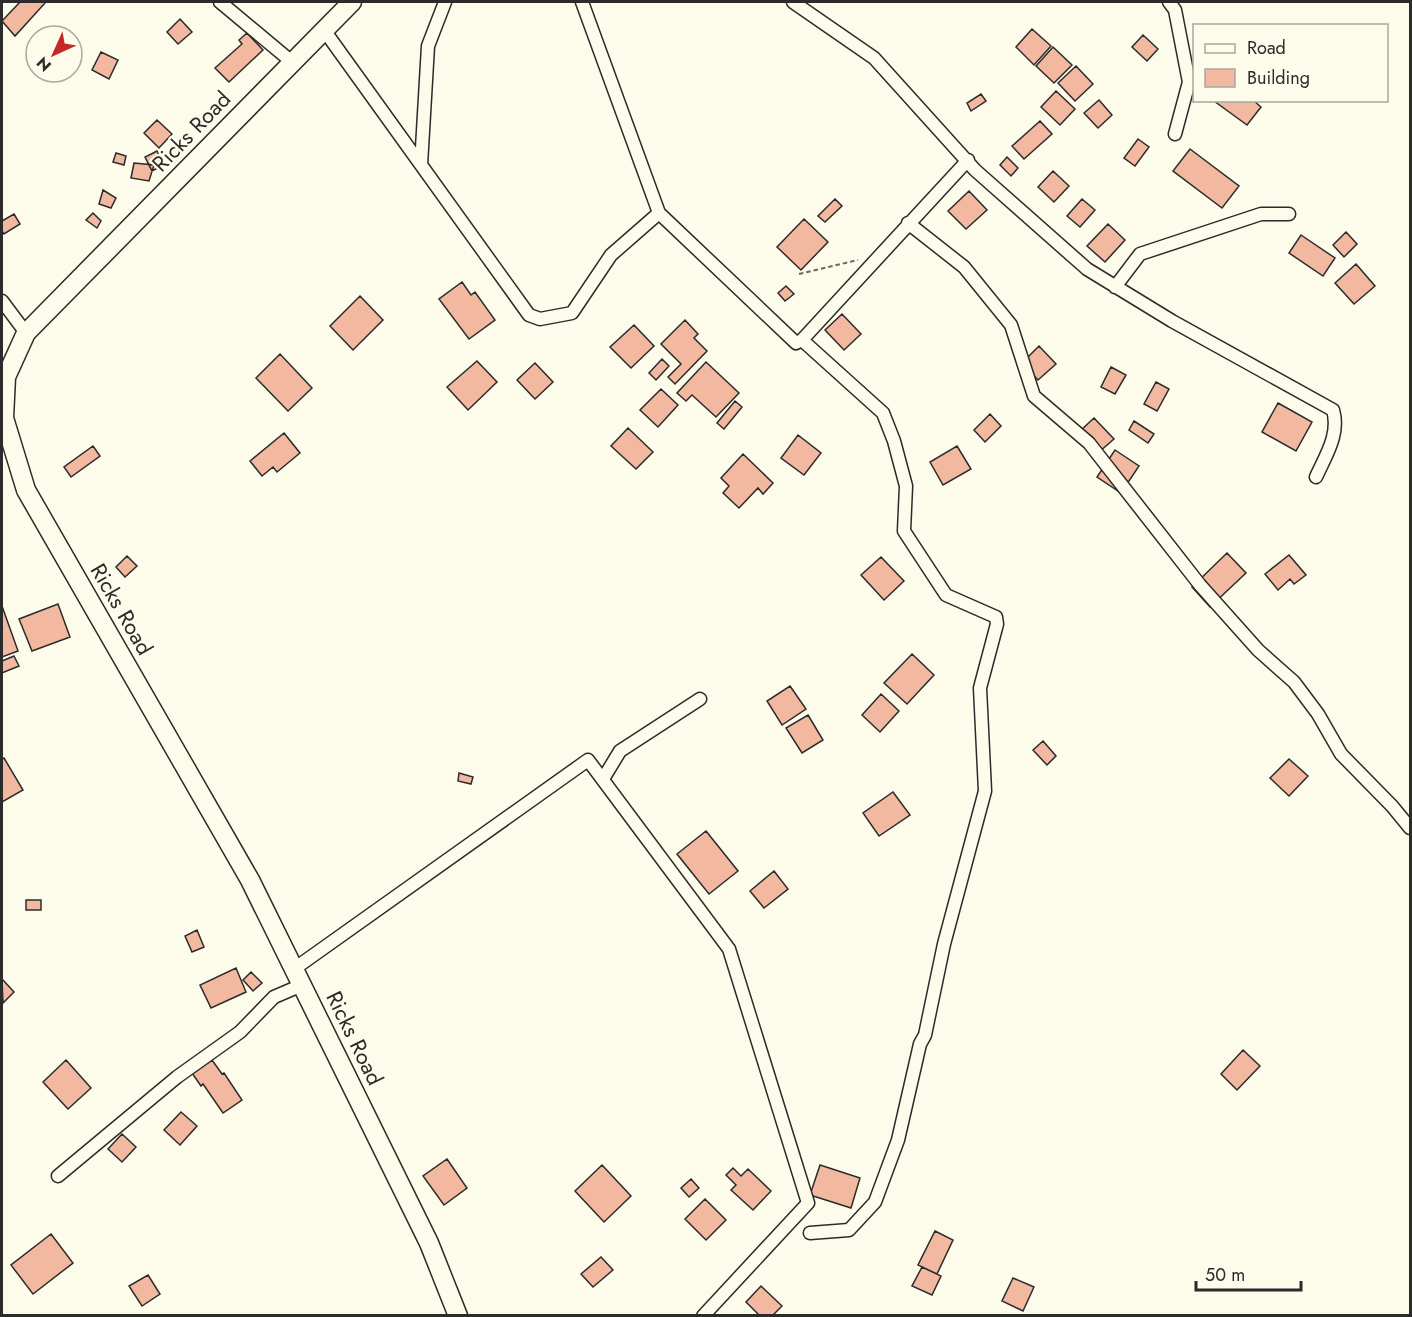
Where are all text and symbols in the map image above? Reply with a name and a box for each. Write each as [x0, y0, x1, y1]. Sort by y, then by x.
north arrow [24, 24, 84, 84]
legend [1193, 24, 1388, 102]
text: Road [1247, 35, 1286, 61]
text: N [31, 52, 56, 77]
text: Building [1247, 65, 1310, 91]
street label: Ricks Road [144, 83, 238, 179]
street label: Ricks Road [83, 557, 161, 661]
street label: Ricks Road [318, 986, 392, 1090]
scale bar [1196, 1254, 1301, 1292]
text: 50 m [1205, 1262, 1245, 1288]

